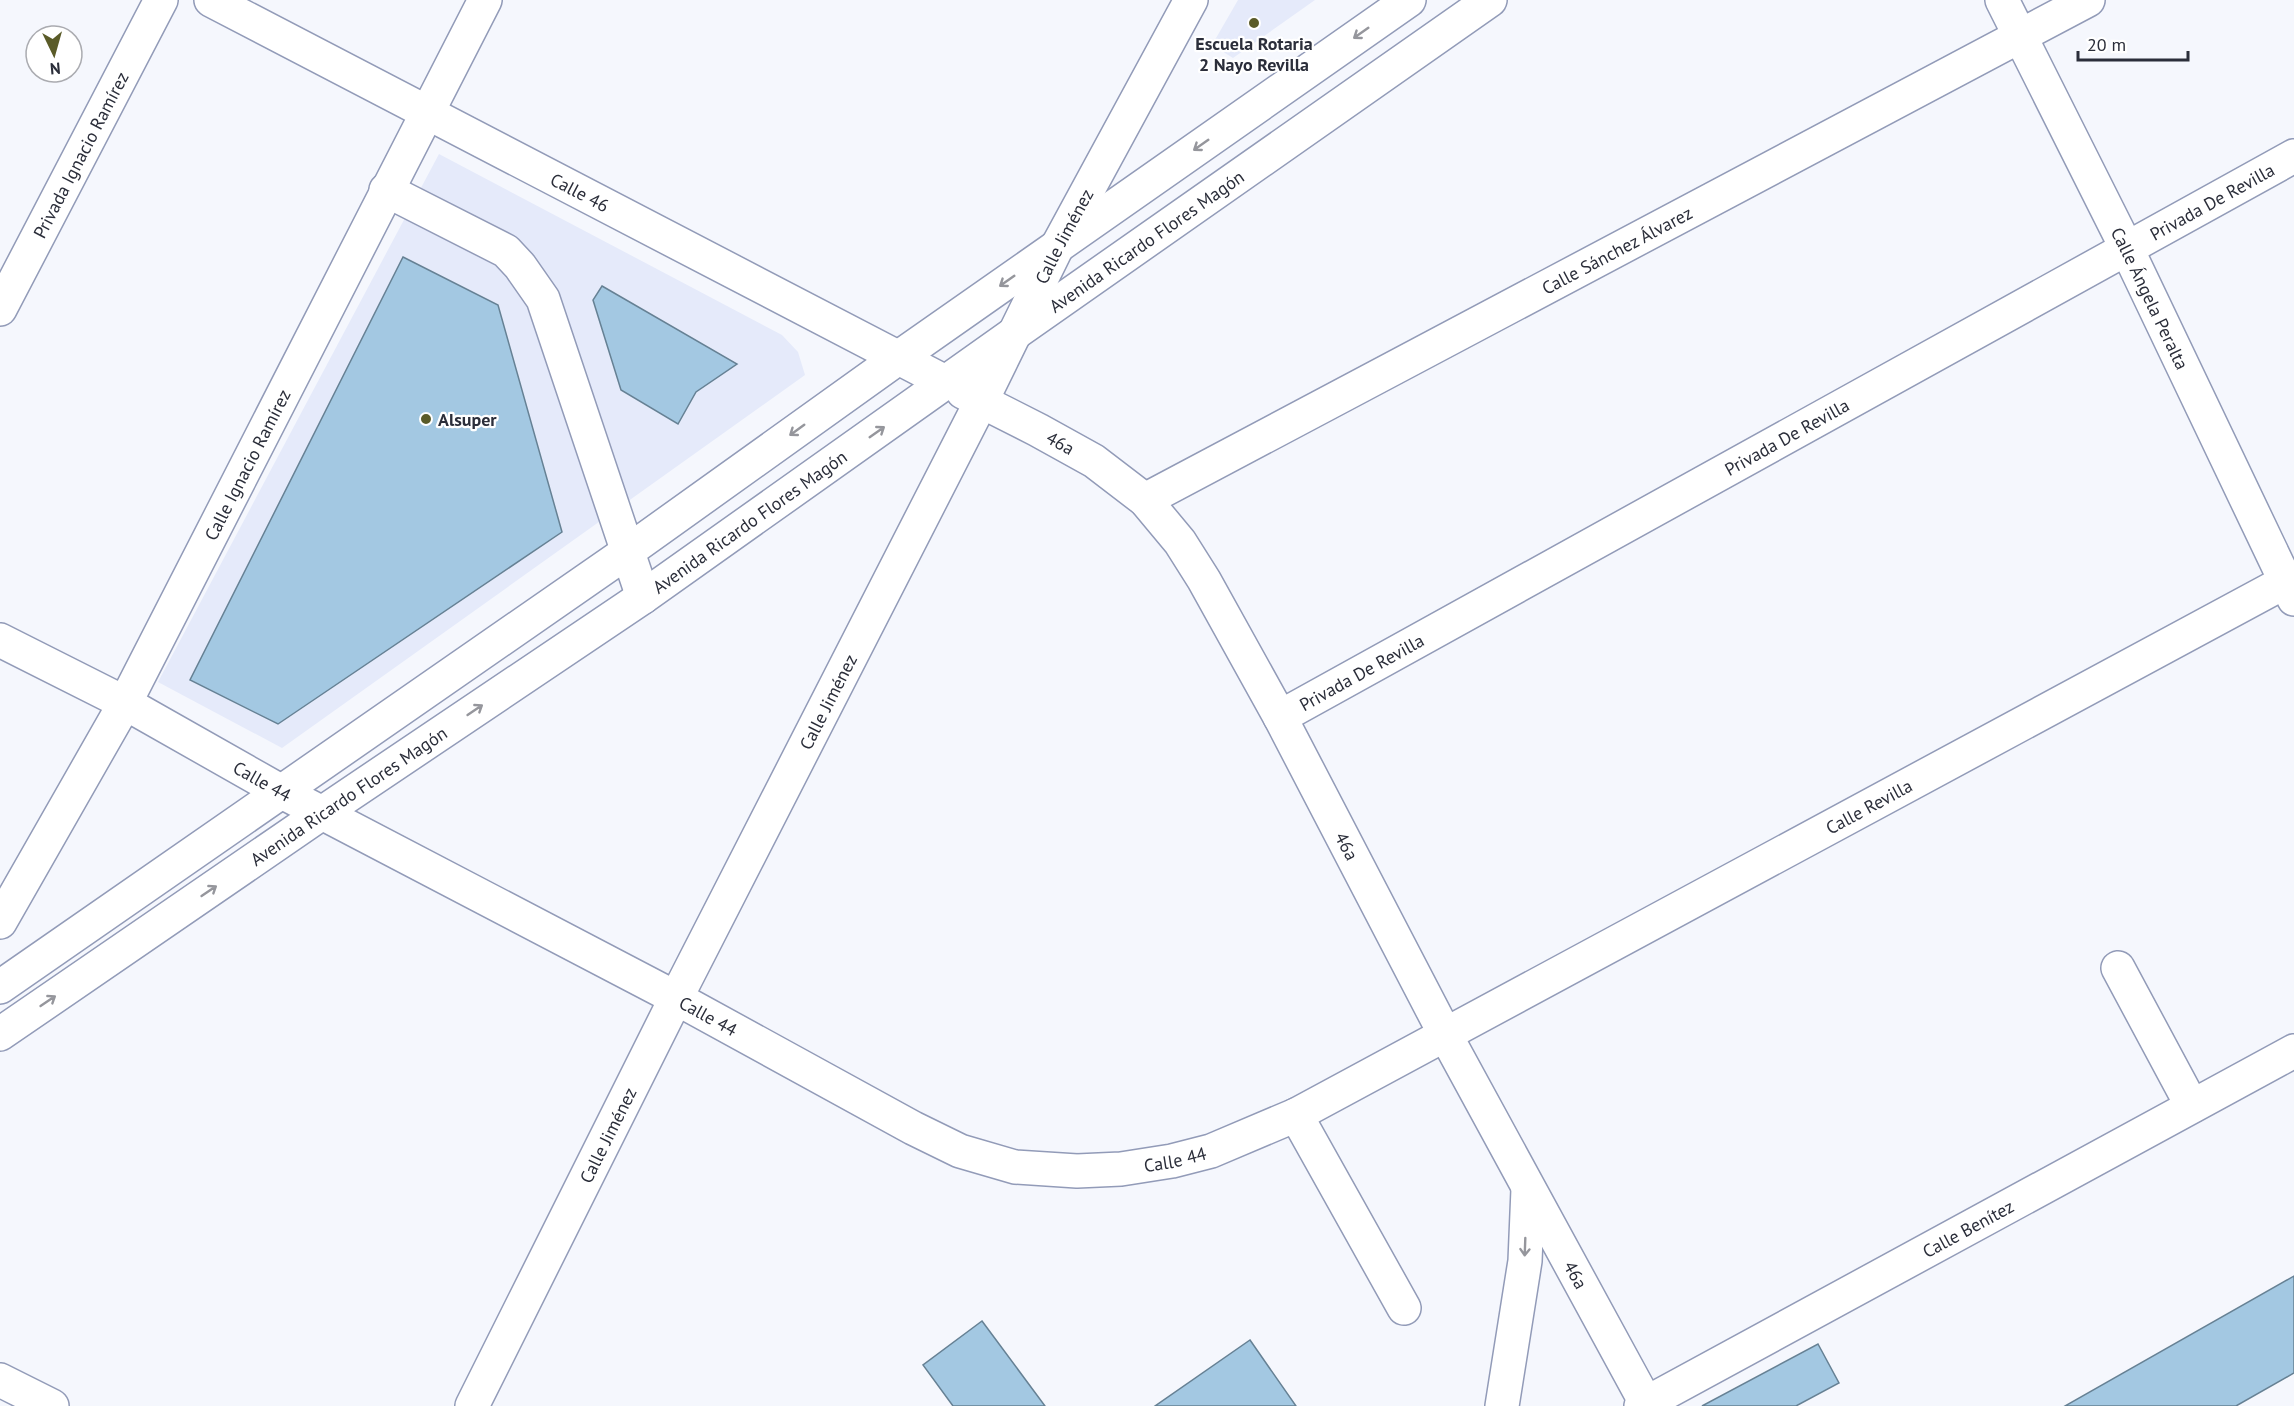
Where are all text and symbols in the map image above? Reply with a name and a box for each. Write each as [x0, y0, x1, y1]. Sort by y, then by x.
marker: Escuela Rotaria 2 Nayo Revilla [1247, 16, 1261, 30]
north arrow [24, 24, 84, 84]
scale bar [2078, 24, 2188, 62]
one-way arrow [1354, 27, 1370, 39]
place label: Escuela Rotaria 2 Nayo Revilla [1195, 32, 1313, 76]
text: 20 m [2087, 33, 2126, 56]
text: N [49, 59, 61, 79]
street label: Privada Ignacio Ramírez [28, 68, 133, 242]
one-way arrow [1194, 139, 1210, 151]
street label: Privada De Revilla [2146, 158, 2278, 245]
street label: Avenida Ricardo Flores Magón [1044, 165, 1248, 317]
street label: Calle 46 [547, 167, 613, 217]
street label: Calle Jiménez [1029, 185, 1098, 287]
street label: Calle Sánchez Álvarez [1538, 201, 1696, 299]
street label: Calle Ángela Peralta [2106, 223, 2194, 373]
one-way arrow [999, 274, 1015, 287]
street label: Calle Ignacio Ramírez [199, 385, 295, 544]
street label: Privada De Revilla [1720, 393, 1853, 480]
place label: Alsuper [438, 408, 497, 431]
marker: Alsuper [419, 412, 433, 426]
one-way arrow [789, 424, 805, 436]
one-way arrow [868, 426, 884, 439]
street label: 46a [1043, 426, 1079, 460]
street label: Avenida Ricardo Flores Magón [648, 445, 851, 598]
street label: Privada De Revilla [1295, 628, 1428, 716]
street label: Calle Jiménez [794, 650, 862, 753]
one-way arrow [466, 704, 483, 717]
street label: Avenida Ricardo Flores Magón [245, 721, 451, 871]
street label: Calle 44 [229, 755, 296, 806]
street label: Calle Revilla [1821, 774, 1916, 839]
street label: 46a [1330, 828, 1364, 864]
one-way arrow [200, 885, 217, 897]
street label: Calle 44 [675, 991, 742, 1041]
one-way arrow [40, 995, 56, 1007]
street label: Calle Jiménez [574, 1083, 641, 1187]
street label: Calle 44 [1142, 1141, 1209, 1177]
street label: Calle Benítez [1918, 1194, 2018, 1262]
one-way arrow [1520, 1237, 1531, 1257]
street label: 46a [1559, 1257, 1593, 1293]

